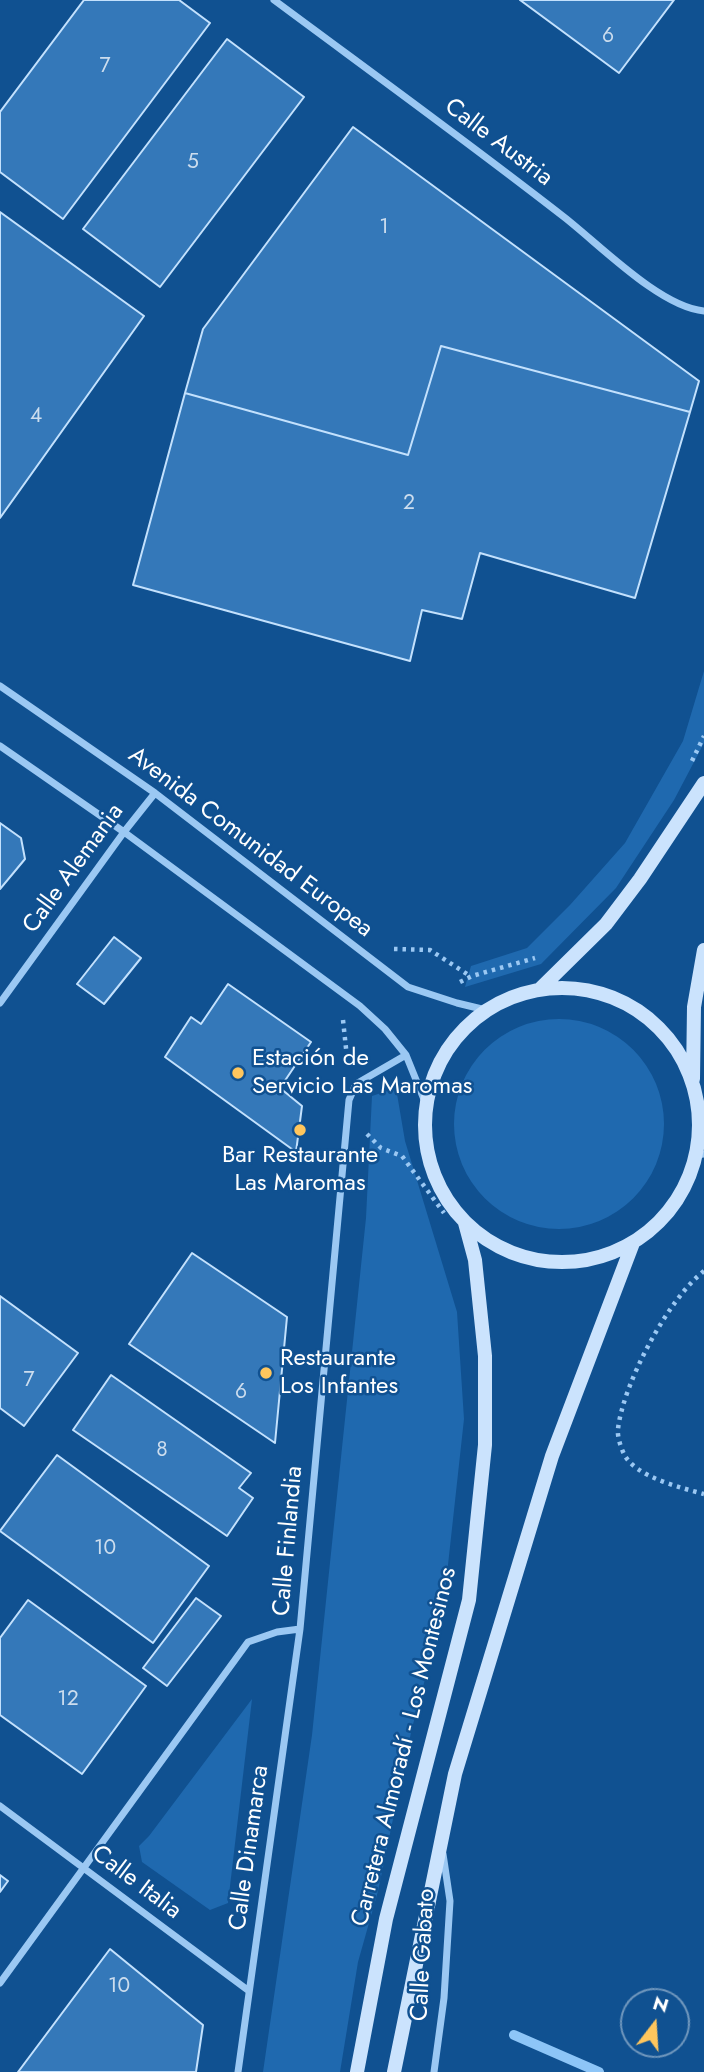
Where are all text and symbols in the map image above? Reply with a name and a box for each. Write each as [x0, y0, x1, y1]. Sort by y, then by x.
house number: 6 [602, 24, 614, 50]
house number: 7 [99, 54, 111, 80]
street label: Calle Austria [438, 93, 558, 193]
house number: 5 [187, 150, 199, 176]
house number: 1 [379, 215, 389, 241]
house number: 4 [30, 404, 42, 430]
house number: 2 [403, 491, 415, 517]
street label: Avenida Comunidad Europea [122, 742, 378, 944]
street label: Calle Alemania [17, 799, 131, 939]
place label: Estación de Servicio Las Maromas [252, 1045, 472, 1101]
marker: Estación de Servicio Las Maromas [230, 1065, 246, 1081]
marker: Bar Restaurante Las Maromas [292, 1122, 308, 1138]
place label: Bar Restaurante Las Maromas [222, 1142, 378, 1198]
place label: Restaurante Los Infantes [280, 1345, 398, 1401]
marker: Restaurante Los Infantes [258, 1365, 274, 1381]
house number: 7 [23, 1368, 35, 1394]
house number: 6 [235, 1380, 247, 1406]
house number: 8 [156, 1438, 168, 1464]
street label: Calle Finlandia [268, 1465, 310, 1617]
house number: 10 [94, 1536, 116, 1562]
street label: Carretera Almoradí - Los Montesinos [346, 1564, 464, 1930]
house number: 12 [57, 1687, 79, 1713]
street label: Calle Dinamarca [224, 1764, 276, 1932]
street label: Calle Italia [85, 1840, 187, 1926]
street label: Calle Gabato [406, 1888, 442, 2022]
house number: 10 [108, 1974, 130, 2000]
north arrow [620, 1988, 690, 2058]
text: N [650, 1989, 672, 2019]

